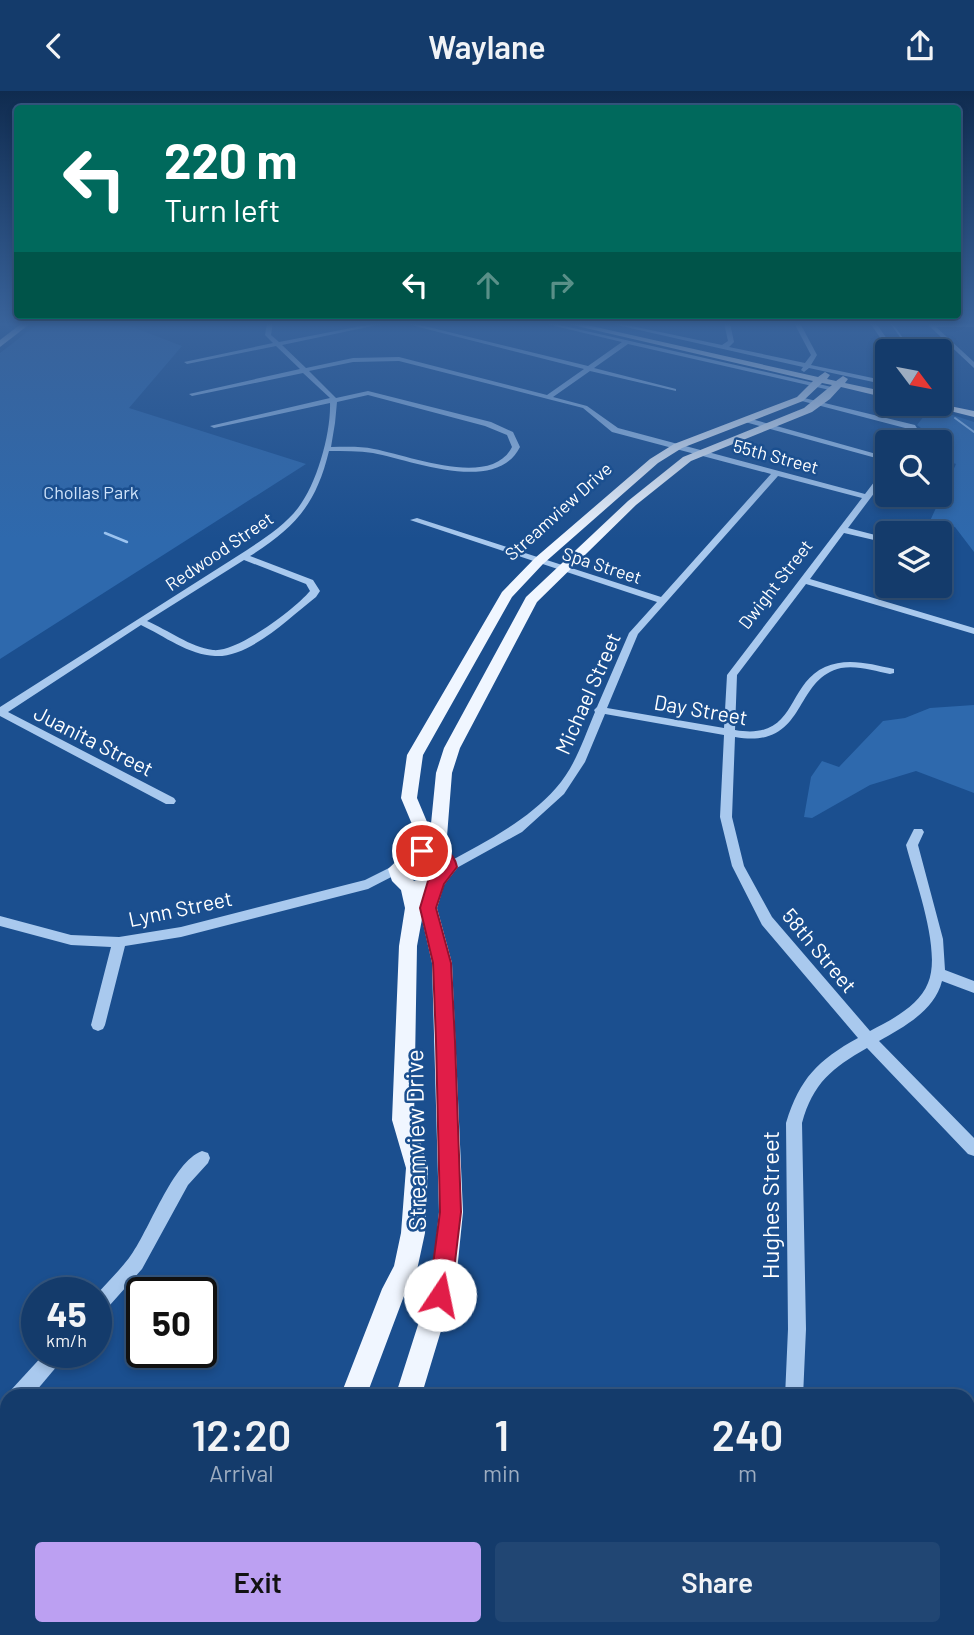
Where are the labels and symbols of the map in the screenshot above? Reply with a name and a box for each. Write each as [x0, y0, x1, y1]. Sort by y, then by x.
north arrow [875, 339, 952, 417]
street label: 55th Street [731, 434, 821, 478]
street label: Streamview Drive [500, 457, 616, 565]
park label: Chollas Park [43, 481, 139, 503]
street label: Redwood Street [161, 507, 277, 595]
street label: Dwight Street [733, 535, 817, 633]
street label: Spa Street [559, 542, 645, 588]
street label: Michael Street [549, 628, 625, 758]
street label: Day Street [652, 688, 750, 730]
street label: Juanita Street [30, 699, 158, 781]
pin [392, 821, 452, 881]
street label: Lynn Street [126, 885, 234, 931]
street label: 58th Street [778, 903, 862, 997]
street label: Streamview Drive [399, 1049, 431, 1231]
street label: Hughes Street [755, 1131, 784, 1279]
position arrow [403, 1258, 477, 1332]
speed limit sign: 50 [126, 1277, 217, 1368]

